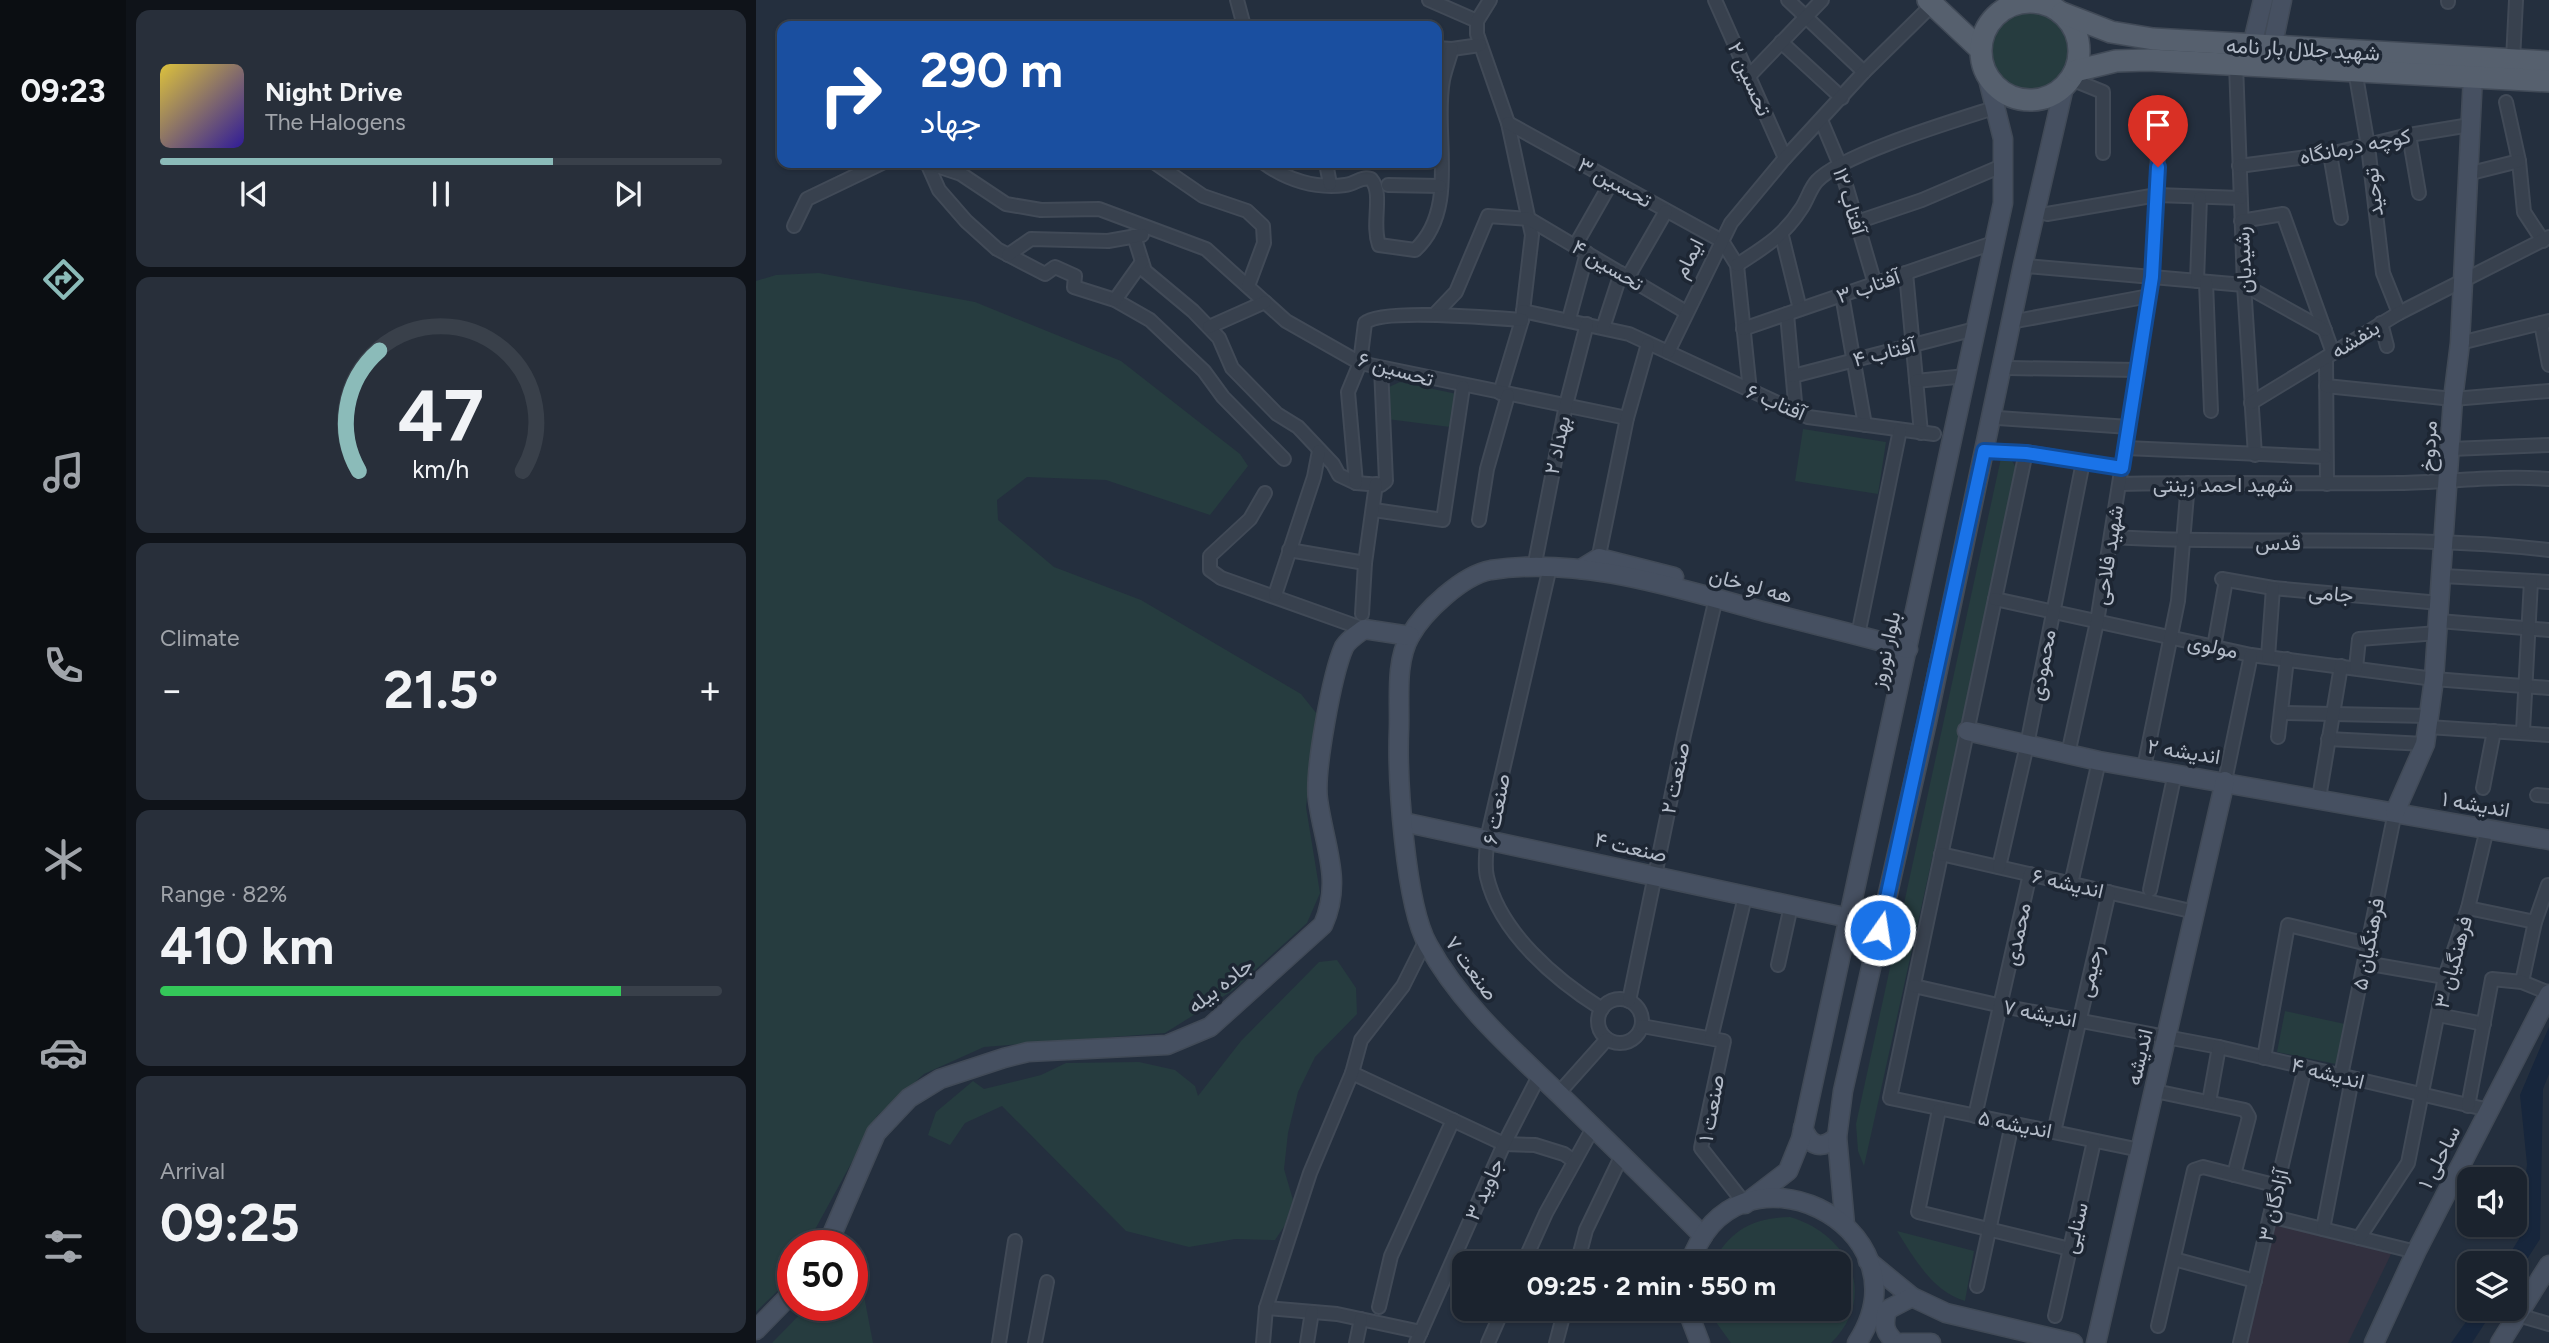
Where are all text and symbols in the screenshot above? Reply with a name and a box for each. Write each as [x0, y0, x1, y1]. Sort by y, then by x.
street label: شهید جلال بار نامه [2225, 32, 2381, 67]
street label: تحسین ۲ [1723, 38, 1777, 120]
text: 290 m [920, 40, 1063, 99]
icon: right [805, 49, 896, 140]
text: 09:23 [20, 72, 106, 110]
text: Night Drive [265, 76, 402, 108]
pin [2128, 95, 2188, 167]
text: جهاد [920, 103, 981, 141]
icon: arrive [2139, 106, 2177, 144]
text: The Halogens [265, 108, 406, 136]
street label: کوچه درمانگاه [2297, 123, 2413, 171]
street label: تحسین ۳ [1574, 151, 1656, 213]
street label: آفتاب ۱۲ [1828, 165, 1873, 239]
street label: توحید [2358, 166, 2389, 217]
icon: previous [235, 175, 273, 213]
icon: pause [422, 175, 460, 213]
icon: next [609, 175, 647, 213]
street label: رشیدیان [2229, 226, 2258, 294]
street label: تحسین ۴ [1568, 234, 1648, 296]
street label: ایمام [1667, 234, 1710, 283]
icon: directions [39, 255, 88, 304]
street label: آفتاب ۳ [1833, 263, 1905, 308]
street label: بنفشه [2326, 315, 2384, 363]
street label: آفتاب ۴ [1850, 332, 1920, 372]
street label: تحسین ۶ [1355, 346, 1437, 392]
text: 47 [398, 372, 484, 459]
street label: آفتاب ۶ [1743, 378, 1811, 426]
street label: بهداد ۲ [1539, 414, 1576, 477]
street label: مردوخ [2414, 420, 2444, 472]
icon: music [39, 448, 88, 497]
text: km/h [412, 454, 470, 484]
street label: شهید احمد زینتی [2153, 472, 2293, 498]
street label: شهید فلاحی [2088, 503, 2129, 607]
street label: قدس [2255, 530, 2301, 555]
street label: هه لو خان [1706, 562, 1795, 609]
street label: جامی [2308, 579, 2354, 607]
street label: بلوار نوروز [1864, 609, 1906, 692]
text: Climate [160, 624, 239, 652]
street label: محمودی [2023, 627, 2062, 703]
street label: مولوی [2185, 628, 2240, 664]
icon: phone [39, 641, 88, 690]
text: 21.5° [384, 659, 498, 721]
text: − [160, 667, 184, 713]
text: + [698, 667, 722, 713]
street label: اندیشه ۲ [2146, 733, 2222, 769]
street label: صنعت ۲ [1655, 740, 1695, 816]
street label: صنعت ۶ [1477, 771, 1515, 847]
street label: اندیشه ۱ [2440, 786, 2512, 822]
street label: صنعت ۴ [1592, 827, 1670, 867]
icon: climate [39, 835, 88, 884]
street label: اندیشه ۶ [2030, 863, 2106, 903]
text: Range · 82% [160, 880, 287, 908]
position arrow [1843, 893, 1917, 967]
street label: فرهنگیان ۵ [2347, 896, 2390, 992]
street label: محمدی [1998, 900, 2036, 968]
street label: فرهنگیان ۳ [2429, 913, 2478, 1011]
text: 410 km [160, 915, 334, 977]
street label: صنعت ۷ [1440, 931, 1504, 1005]
street label: رحیمی [2072, 942, 2109, 1000]
street label: جاده بیله [1182, 952, 1258, 1018]
street label: اندیشه ۷ [2001, 994, 2079, 1032]
street label: اندیشه [2120, 1026, 2158, 1088]
icon: car [39, 1028, 88, 1077]
street label: اندیشه ۴ [2289, 1052, 2367, 1094]
street label: صنعت ۱ [1693, 1073, 1729, 1143]
street label: اندیشه ۵ [1976, 1105, 2054, 1143]
street label: ساحلی ۱ [2412, 1121, 2466, 1193]
street label: جاوید ۳ [1459, 1154, 1510, 1224]
text: Arrival [160, 1157, 225, 1185]
street label: آزادگان ۳ [2253, 1164, 2295, 1244]
map controls [2457, 1167, 2527, 1321]
button: sound [2457, 1167, 2527, 1237]
text: 09:25 [160, 1192, 300, 1254]
street label: سنایی [2057, 1200, 2093, 1256]
icon: filters [39, 1222, 88, 1271]
speed limit sign: 50 [777, 1230, 868, 1321]
button: layers [2457, 1251, 2527, 1321]
text: 09:25 · 2 min · 550 m [1527, 1270, 1776, 1302]

